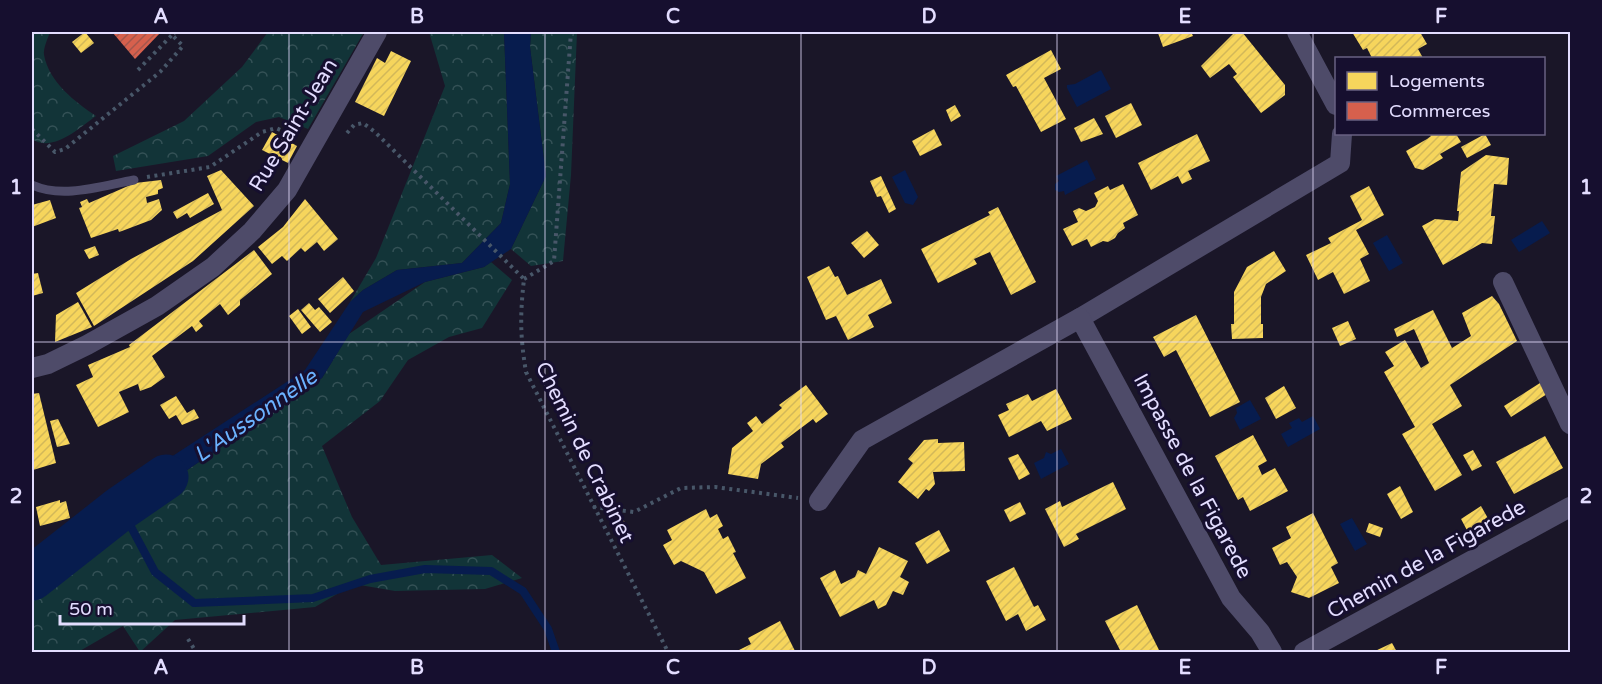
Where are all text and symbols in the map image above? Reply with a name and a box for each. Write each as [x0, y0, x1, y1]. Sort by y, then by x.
text: A [154, 5, 169, 29]
text: B [410, 5, 424, 29]
text: C [666, 5, 680, 29]
text: D [921, 5, 937, 29]
text: E [1179, 5, 1192, 29]
text: F [1435, 5, 1447, 29]
street label: Rue Saint-Jean [244, 54, 343, 196]
legend [1335, 57, 1545, 135]
text: Logements [1389, 70, 1485, 92]
text: Commerces [1389, 100, 1490, 122]
text: 1 [10, 176, 22, 200]
text: 1 [1580, 176, 1592, 200]
street label: Chemin de Crabinet [530, 358, 639, 547]
water label: L'Aussonnelle [189, 363, 323, 468]
street label: Impasse de la Figarede [1128, 370, 1257, 583]
text: 2 [10, 485, 22, 509]
text: 2 [1580, 485, 1592, 509]
street label: Chemin de la Figarede [1323, 494, 1530, 624]
scale bar [60, 588, 244, 626]
text: 50 m [69, 598, 113, 620]
text: A [154, 656, 169, 680]
text: B [410, 656, 424, 680]
text: C [666, 656, 680, 680]
text: D [921, 656, 937, 680]
text: E [1179, 656, 1192, 680]
text: F [1435, 656, 1447, 680]

